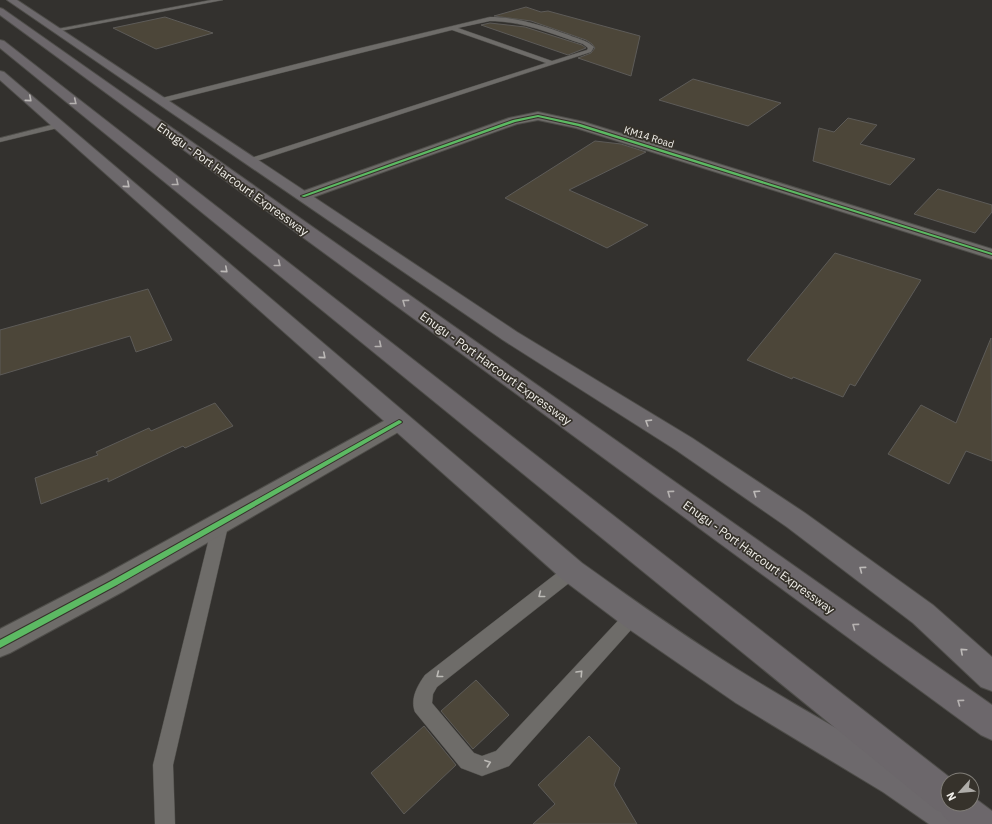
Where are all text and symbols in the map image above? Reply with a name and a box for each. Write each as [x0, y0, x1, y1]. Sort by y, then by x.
one-way arrow [25, 95, 32, 102]
one-way arrow [70, 98, 77, 105]
street label: Enugu - Port Harcourt Expressway [154, 119, 312, 239]
street label: KM14 Road [622, 123, 676, 151]
one-way arrow [171, 179, 178, 186]
one-way arrow [123, 180, 130, 187]
one-way arrow [273, 260, 280, 267]
one-way arrow [221, 266, 228, 273]
one-way arrow [402, 299, 409, 307]
street label: Enugu - Port Harcourt Expressway [417, 308, 575, 428]
one-way arrow [375, 341, 382, 348]
one-way arrow [319, 351, 326, 358]
one-way arrow [645, 419, 652, 426]
one-way arrow [667, 490, 674, 497]
one-way arrow [754, 491, 761, 498]
street label: Enugu - Port Harcourt Expressway [680, 497, 838, 617]
one-way arrow [859, 566, 866, 574]
one-way arrow [539, 590, 546, 597]
one-way arrow [852, 624, 859, 631]
one-way arrow [960, 648, 968, 655]
one-way arrow [575, 670, 583, 678]
one-way arrow [436, 671, 443, 678]
one-way arrow [958, 699, 965, 706]
one-way arrow [485, 760, 492, 768]
north arrow [940, 772, 980, 812]
text: N [943, 790, 959, 803]

